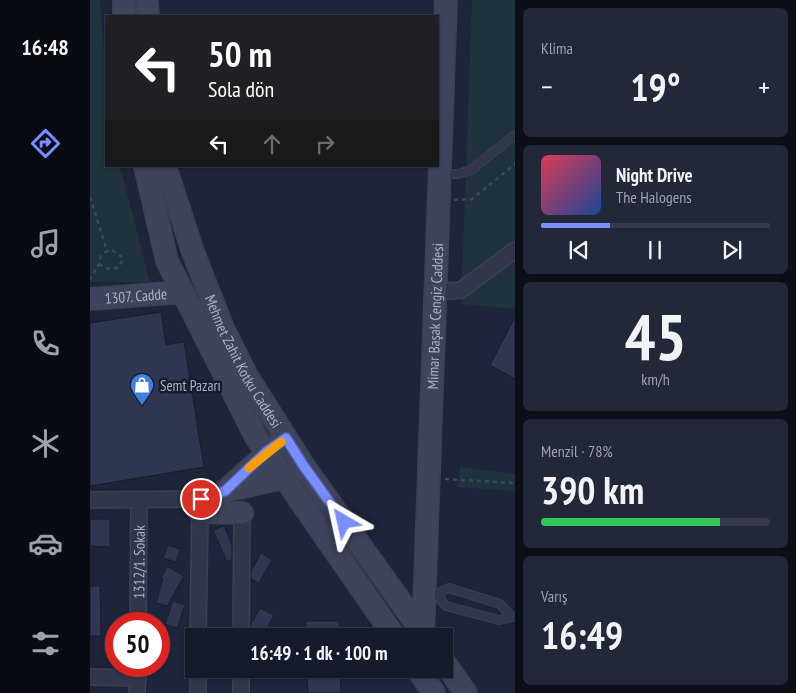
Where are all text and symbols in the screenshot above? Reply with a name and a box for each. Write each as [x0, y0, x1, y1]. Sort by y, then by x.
text: 50 m [208, 31, 272, 77]
text: 16:48 [21, 33, 69, 61]
icon: left [125, 35, 190, 100]
text: Klima [541, 38, 573, 58]
text: 19° [630, 62, 681, 111]
text: − [541, 68, 553, 105]
text: + [758, 68, 770, 105]
text: Sola dön [208, 75, 274, 103]
icon: directions [28, 126, 63, 161]
icon: left [205, 130, 233, 158]
icon: ahead [258, 130, 286, 158]
icon: right [311, 130, 339, 158]
text: Night Drive [616, 163, 693, 187]
text: The Halogens [616, 187, 692, 207]
icon: music [28, 226, 63, 261]
icon: previous [565, 236, 593, 264]
icon: pause [641, 236, 669, 264]
icon: next [718, 236, 746, 264]
street label: Mimar Başak Cengiz Caddesi [422, 243, 447, 390]
street label: 1307. Cadde [104, 284, 168, 307]
street label: Mehmet Zahit Kotku Caddesi [201, 292, 287, 431]
text: 45 [624, 294, 687, 378]
icon: phone [28, 326, 63, 361]
text: km/h [641, 369, 670, 389]
shop icon: Semt Pazarı [129, 372, 155, 406]
place label: Semt Pazarı [160, 376, 221, 395]
icon: climate [28, 426, 63, 461]
text: Menzil · 78% [541, 441, 613, 461]
text: 390 km [541, 465, 644, 514]
pin [180, 478, 222, 520]
icon: arrive [187, 485, 215, 513]
position arrow [317, 495, 369, 547]
street label: 1312/1. Sokak [129, 525, 148, 599]
icon: car [28, 526, 63, 561]
text: Varış [541, 586, 567, 606]
text: 16:49 [541, 610, 623, 659]
speed limit sign: 50 [105, 612, 170, 677]
icon: filters [28, 626, 63, 661]
text: 16:49 · 1 dk · 100 m [250, 641, 388, 665]

